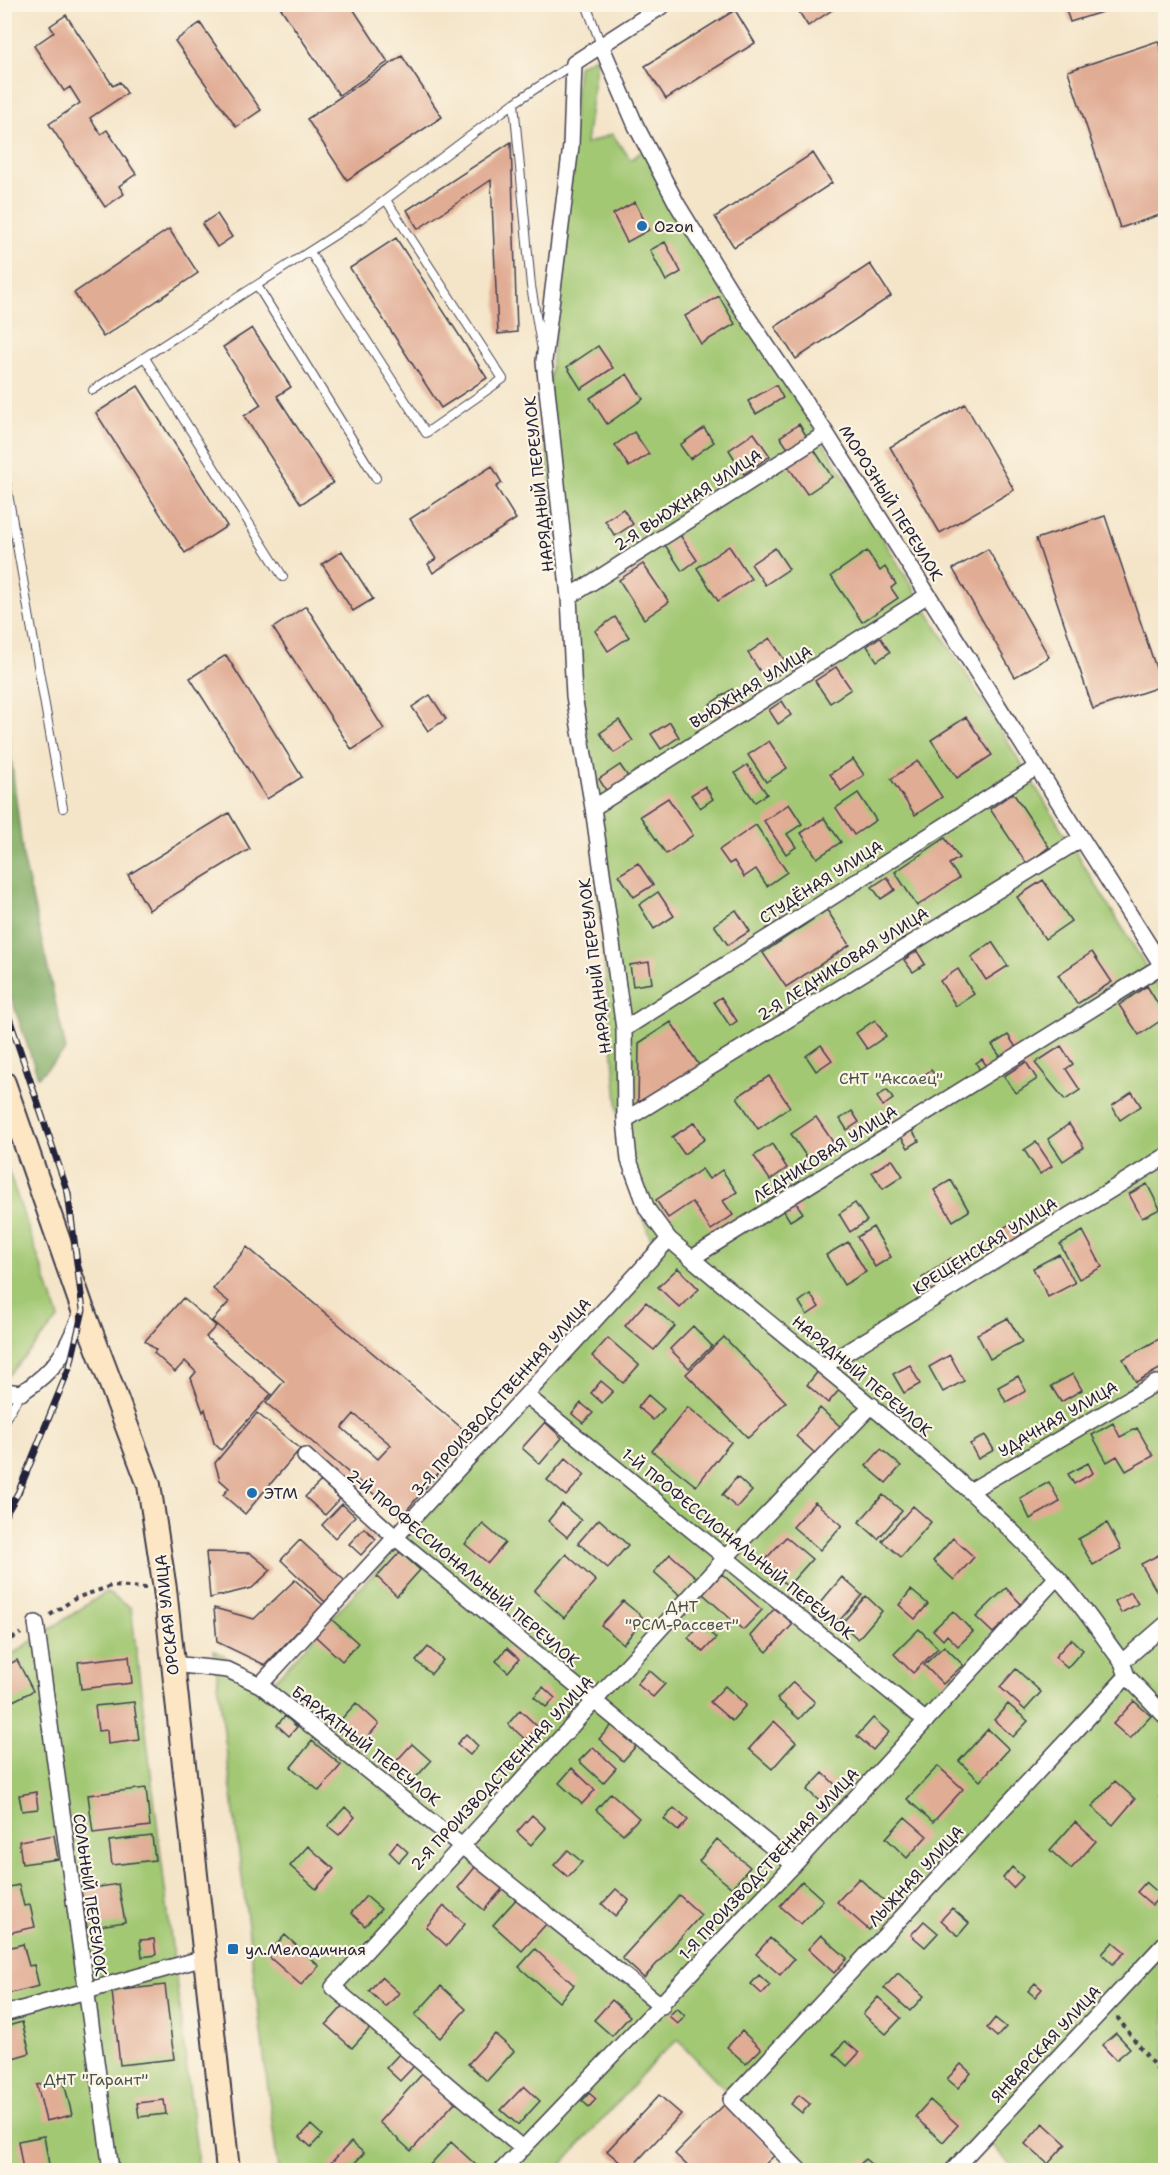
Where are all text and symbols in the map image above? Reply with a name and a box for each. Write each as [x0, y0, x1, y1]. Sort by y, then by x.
place label: Ozon [654, 216, 694, 237]
marker: Ozon [635, 219, 649, 233]
street label: НАРЯДНЫЙ ПЕРЕУЛОК [519, 394, 559, 573]
street label: МОРОЗНЫЙ ПЕРЕУЛОК [834, 421, 948, 586]
street label: 2-Я ВЬЮЖНАЯ УЛИЦА [610, 444, 766, 556]
street label: ВЬЮЖНАЯ УЛИЦА [686, 641, 816, 733]
street label: СТУДЁНАЯ УЛИЦА [755, 836, 887, 928]
street label: НАРЯДНЫЙ ПЕРЕУЛОК [574, 876, 616, 1055]
street label: 2-Я ЛЕДНИКОВАЯ УЛИЦА [753, 903, 933, 1025]
park label: СНТ "Аксаец" [839, 1068, 943, 1089]
street label: ЛЕДНИКОВАЯ УЛИЦА [749, 1101, 901, 1207]
street label: КРЕЩЕНСКАЯ УЛИЦА [909, 1193, 1061, 1299]
street label: 3-Я ПРОИЗВОДСТВЕННАЯ УЛИЦА [406, 1293, 596, 1501]
street label: НАРЯДНЫЙ ПЕРЕУЛОК [787, 1311, 937, 1441]
street label: УДАЧНАЯ УЛИЦА [994, 1376, 1122, 1462]
street label: 1-Й ПРОФЕССИОНАЛЬНЫЙ ПЕРЕУЛОК [617, 1444, 859, 1645]
street label: 2-Й ПРОФЕССИОНАЛЬНЫЙ ПЕРЕУЛОК [342, 1464, 584, 1672]
place label: ЭТМ [264, 1483, 298, 1504]
marker: ЭТМ [245, 1486, 259, 1500]
street label: ОРСКАЯ УЛИЦА [150, 1554, 184, 1676]
park label: ДНТ "РСМ-Рассвет" [625, 1596, 739, 1635]
street label: 2-Я ПРОИЗВОДСТВЕННАЯ УЛИЦА [406, 1671, 598, 1875]
street label: БАРХАТНЫЙ ПЕРЕУЛОК [287, 1681, 445, 1811]
street label: 1-Я ПРОИЗВОДСТВЕННАЯ УЛИЦА [674, 1764, 864, 1964]
street label: СОЛЬНЫЙ ПЕРЕУЛОК [68, 1812, 112, 1978]
street label: ЛЫЖНАЯ УЛИЦА [864, 1821, 968, 1931]
place label: ул.Мелодичная [245, 1939, 366, 1960]
marker: ул.Мелодичная [226, 1942, 240, 1956]
street label: ЯНВАРСКАЯ УЛИЦА [986, 1981, 1106, 2107]
park label: ДНТ "Гарант" [44, 2069, 148, 2090]

